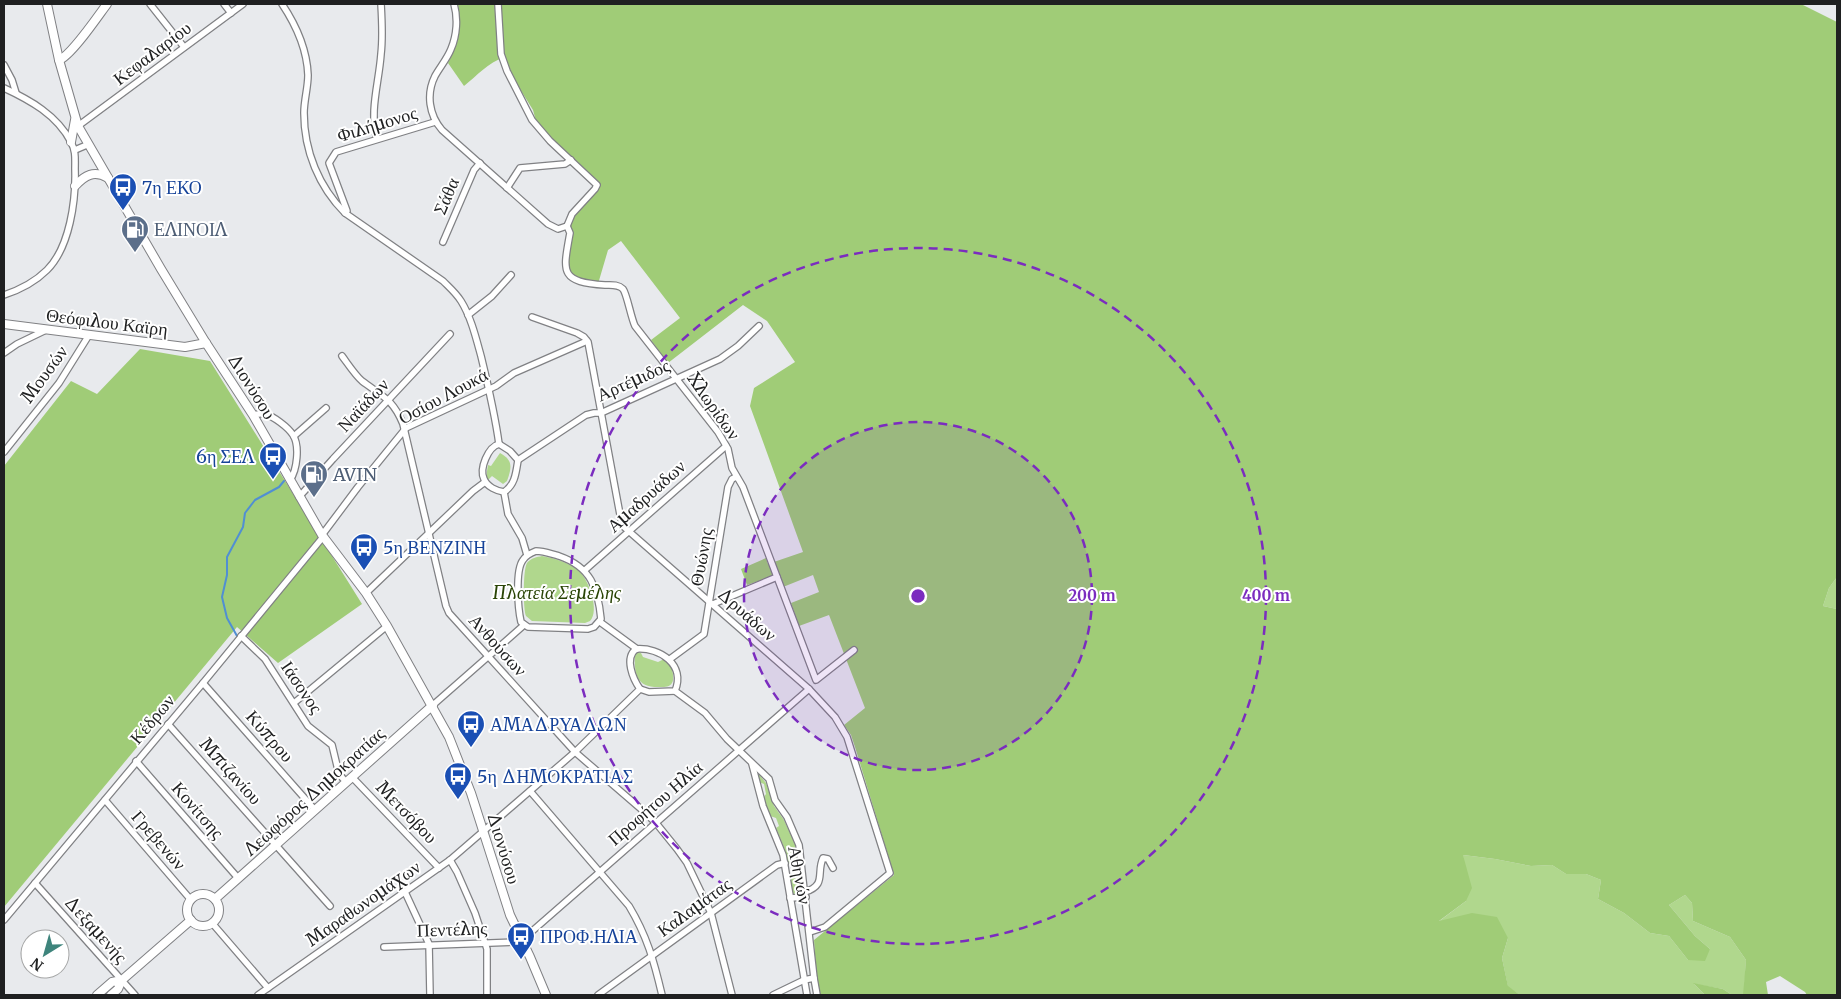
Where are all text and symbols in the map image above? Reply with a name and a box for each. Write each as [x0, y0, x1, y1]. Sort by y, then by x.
street label: Κεφαλαρίου [108, 16, 196, 90]
street label: Φιλήμονος [334, 101, 420, 147]
bus stop icon: 7η ΕΚΟ [108, 172, 138, 211]
street label: Σάθα [428, 174, 464, 218]
place label: 7η ΕΚΟ [142, 176, 202, 199]
fuel station icon: ΕΛΙΝΟΙΛ [120, 214, 150, 253]
place label: ΕΛΙΝΟΙΛ [154, 218, 228, 241]
street label: Θεόφιλου Καϊρη [45, 303, 169, 341]
street label: Μουσών [15, 341, 73, 407]
street label: Διονύσου [223, 349, 281, 423]
street label: Αρτέμιδος [593, 354, 673, 406]
street label: Οσίου Λουκά [394, 363, 492, 429]
street label: Χλωρίδων [682, 368, 746, 444]
street label: Ναϊάδων [332, 373, 394, 437]
bus stop icon: 6η ΣΕΛ [258, 441, 288, 480]
place label: 6η ΣΕΛ [196, 445, 255, 468]
street label: Αμαδρυάδων [602, 455, 690, 537]
fuel station icon: AVIN [299, 459, 329, 498]
place label: AVIN [332, 463, 377, 486]
street label: Θυώνης [685, 526, 717, 588]
bus stop icon: 5η ΒΕΝΖΙΝΗ [349, 532, 379, 571]
place label: 5η ΒΕΝΖΙΝΗ [383, 536, 486, 559]
park label: Πλατεία Σεμέλης [493, 581, 622, 604]
street label: Δρυάδων [713, 582, 781, 646]
text: 200 m [1068, 586, 1116, 605]
text: 400 m [1242, 586, 1290, 605]
centre of rings [909, 587, 927, 605]
street label: Ανθούσων [464, 609, 532, 681]
street label: Ιάσονος [276, 656, 328, 718]
street label: Κέδρων [125, 689, 179, 749]
street label: Κύπρου [241, 705, 299, 767]
bus stop icon: ΑΜΑΔΡΥΑΔΩΝ [456, 709, 486, 748]
place label: ΑΜΑΔΡΥΑΔΩΝ [490, 713, 627, 736]
street label: Λεωφόρος Δημοκρατίας [238, 722, 389, 861]
street label: Μπιζανίου [195, 733, 267, 809]
street label: Προφήτου Ηλία [603, 755, 707, 850]
bus stop icon: 5η ΔΗΜΟΚΡΑΤΙΑΣ [443, 761, 473, 800]
place label: 5η ΔΗΜΟΚΡΑΤΙΑΣ [477, 765, 633, 788]
street label: Μετσόβου [371, 776, 443, 848]
street label: Κονίτσης [167, 777, 229, 843]
street label: Γρεβενών [127, 805, 191, 875]
street label: Διονύσου [482, 809, 526, 887]
street label: Αθηνών [783, 844, 817, 906]
street label: Μαραθωνομάχων [301, 855, 425, 951]
street label: Καλαμάτας [652, 872, 736, 942]
street label: Δεξαμενής [60, 890, 132, 968]
street label: Πεντέλης [416, 916, 488, 942]
bus stop icon: ΠΡΟΦ.ΗΛΙΑ [506, 921, 536, 960]
place label: ΠΡΟΦ.ΗΛΙΑ [540, 925, 638, 948]
north arrow [20, 929, 70, 979]
text: N [27, 954, 47, 975]

